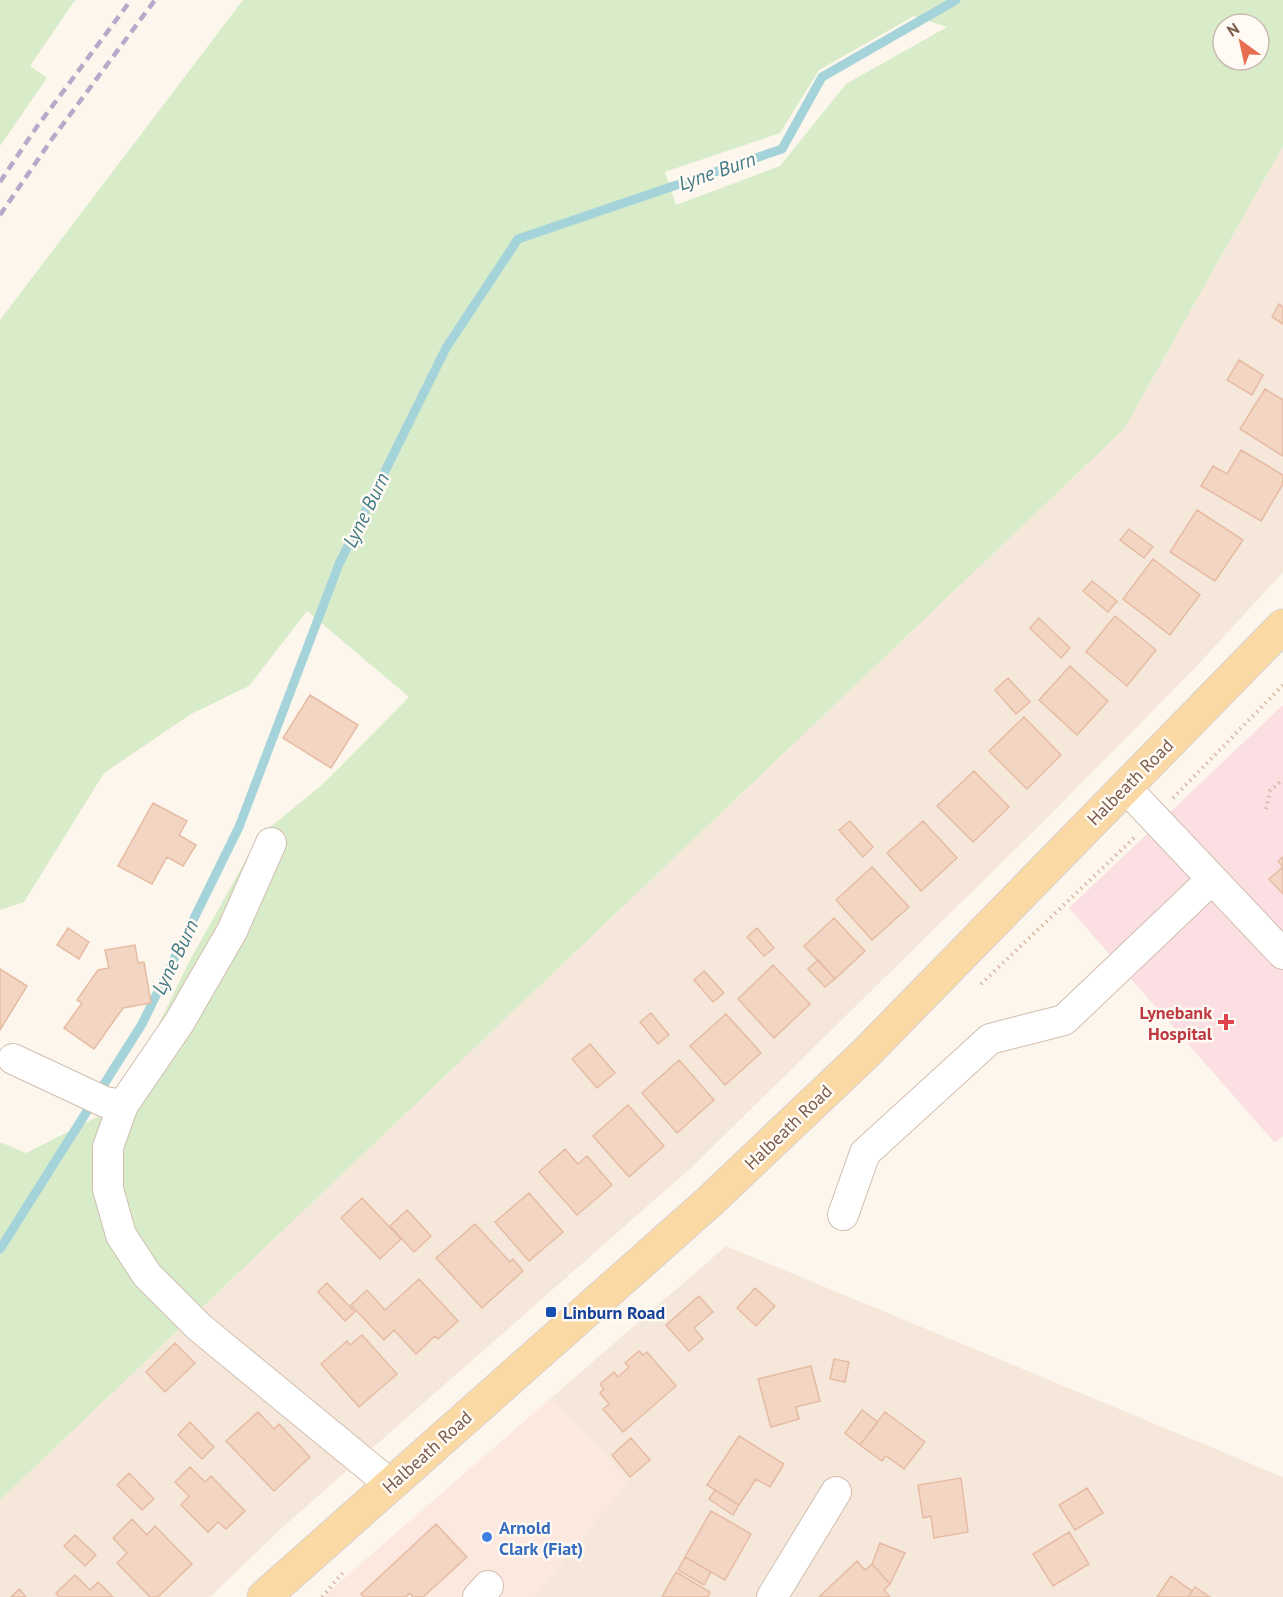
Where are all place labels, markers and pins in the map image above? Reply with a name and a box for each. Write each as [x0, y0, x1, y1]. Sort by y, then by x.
place label: Lynebank Hospital [1140, 1001, 1213, 1045]
marker: Lynebank Hospital [1217, 1013, 1235, 1031]
place label: Linburn Road [563, 1301, 665, 1324]
marker: Linburn Road [544, 1305, 558, 1319]
place label: Arnold Clark (Fiat) [499, 1516, 583, 1560]
marker: Arnold Clark (Fiat) [480, 1530, 494, 1544]

